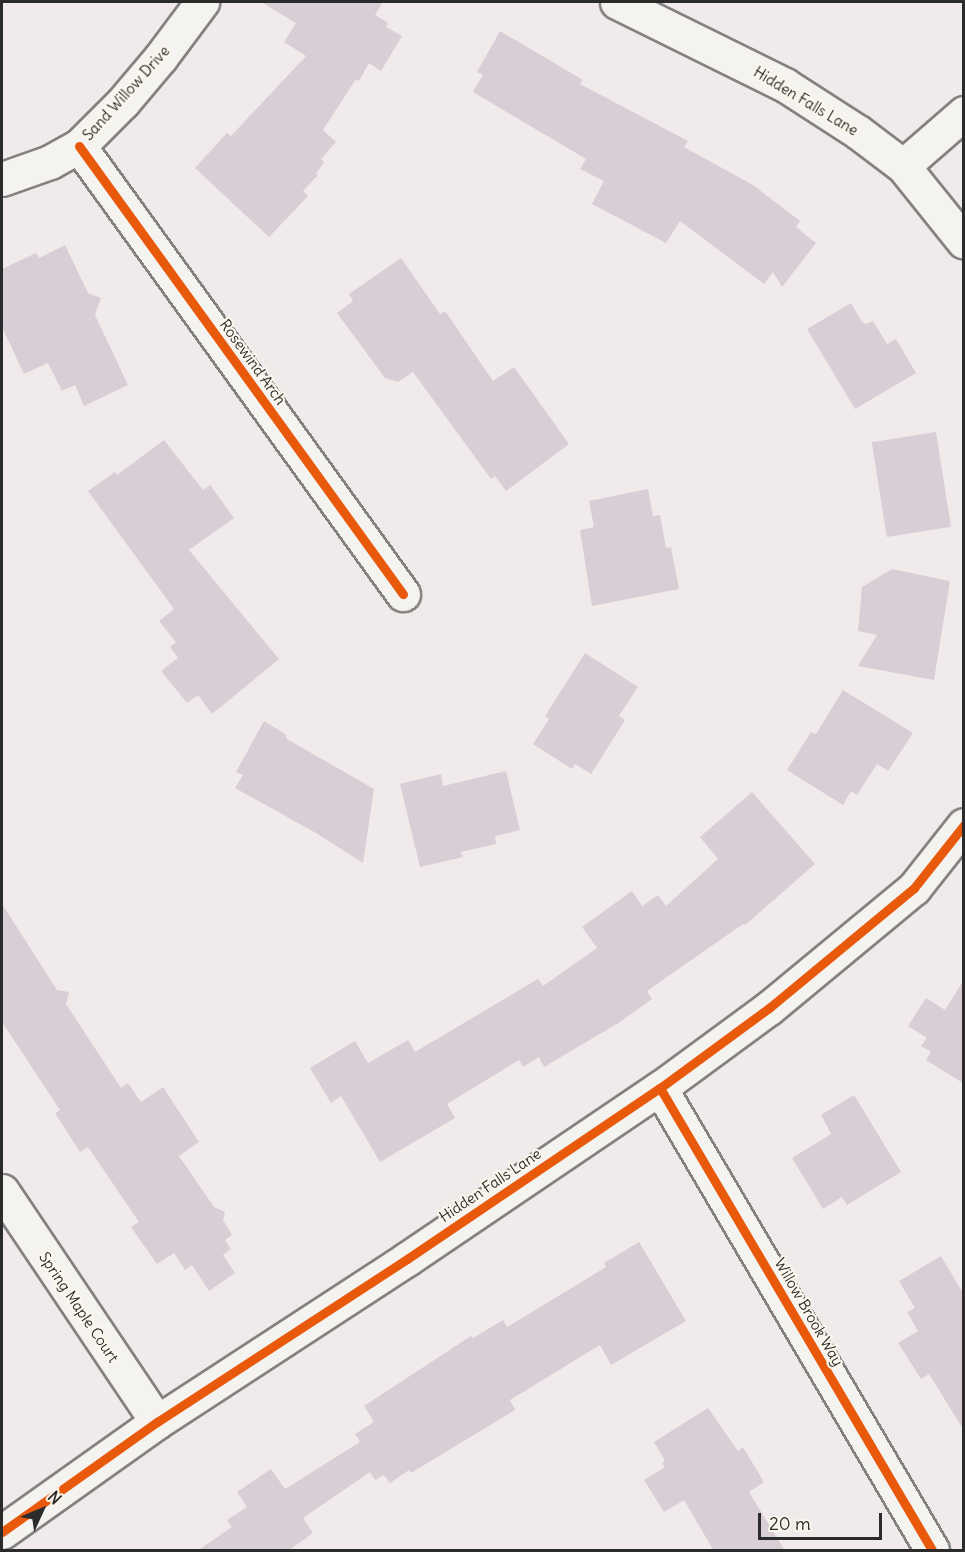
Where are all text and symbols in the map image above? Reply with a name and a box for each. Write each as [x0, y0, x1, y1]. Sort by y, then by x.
street label: Sand Willow Drive [79, 42, 173, 144]
street label: Hidden Falls Lane [750, 63, 862, 139]
street label: Rosewind Arch [216, 316, 290, 408]
street label: Hidden Falls Lane [436, 1144, 544, 1226]
street label: Spring Maple Court [35, 1248, 123, 1366]
street label: Willow Brook Way [771, 1255, 847, 1369]
north arrow [12, 1480, 72, 1540]
text: N [44, 1487, 66, 1508]
scale bar [761, 1501, 886, 1539]
text: 20 m [769, 1512, 811, 1535]

